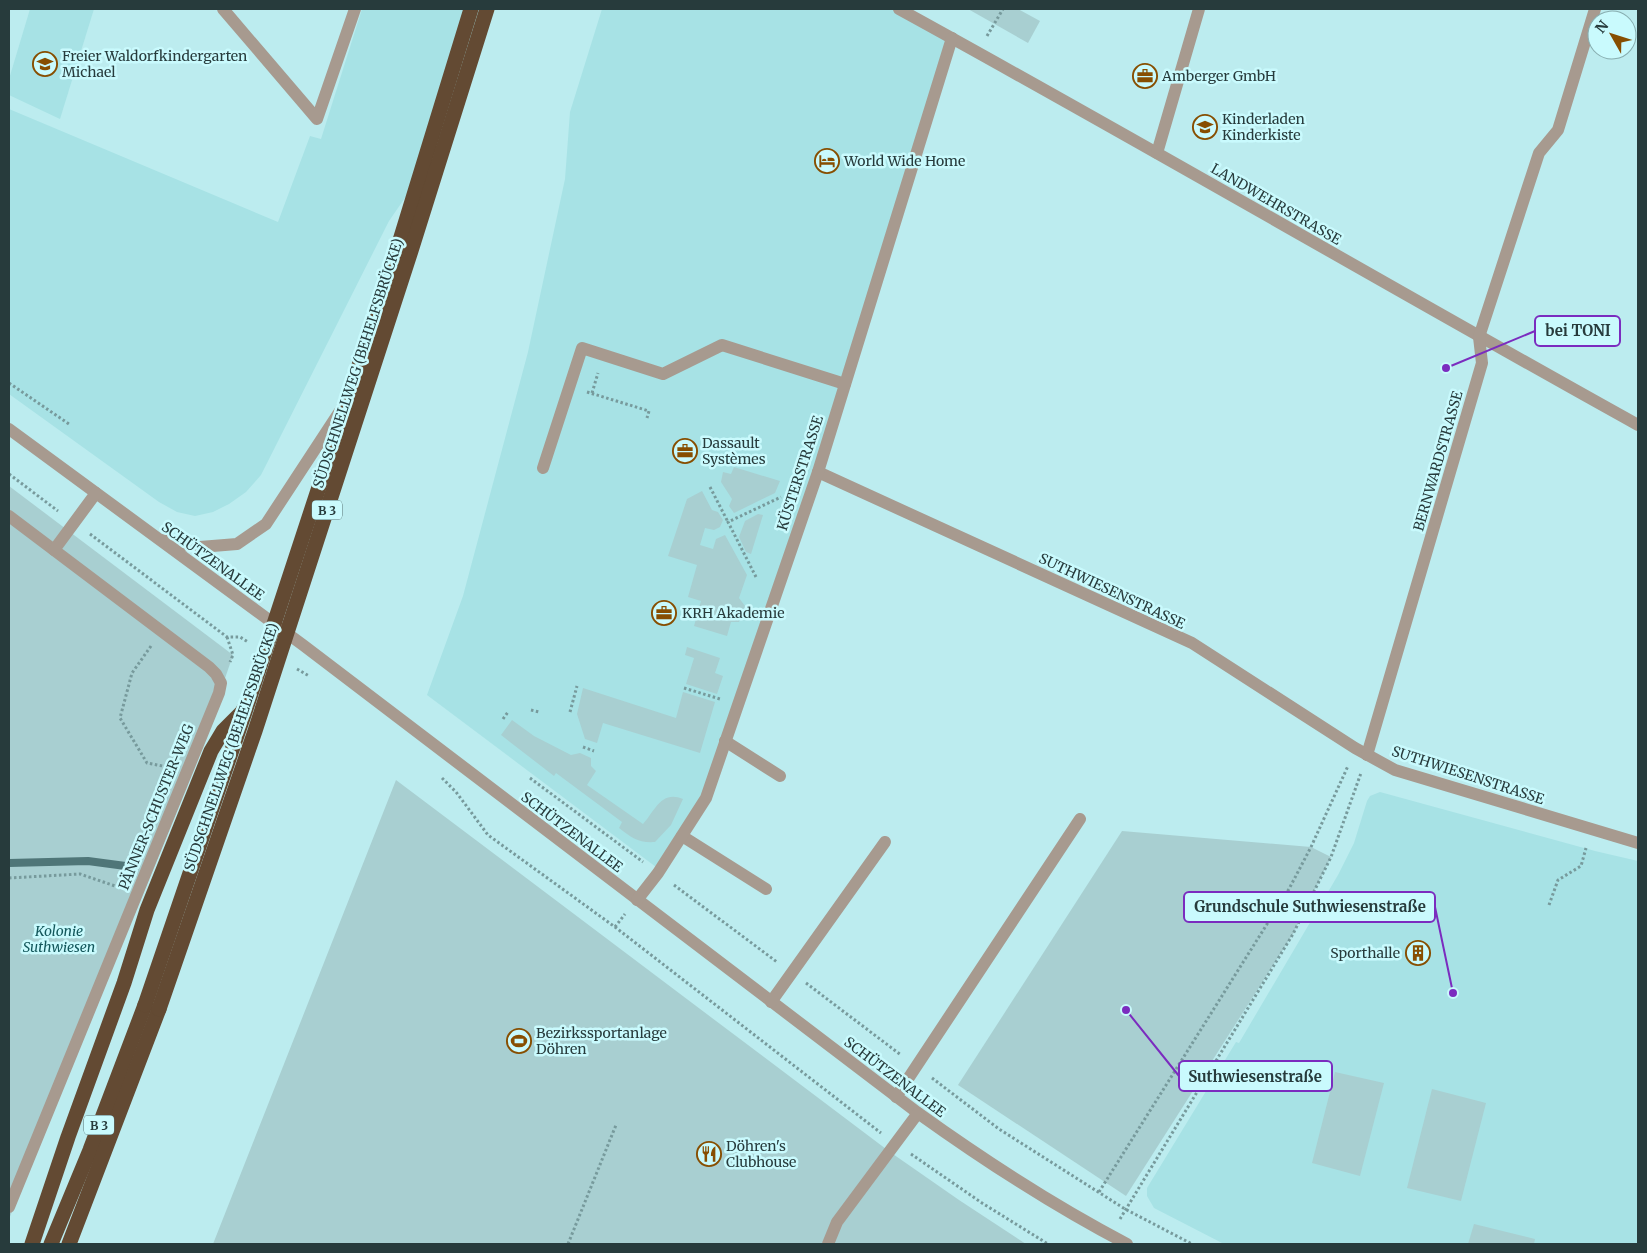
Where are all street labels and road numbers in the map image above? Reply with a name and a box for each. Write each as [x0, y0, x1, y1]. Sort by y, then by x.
street label: LANDWEHRSTRASSE [1208, 159, 1344, 249]
street label: SÜDSCHNELLWEG (BEHELFSBRÜCKE) [309, 236, 407, 490]
street label: BERNWARDSTRASSE [1409, 389, 1467, 533]
street label: KÜSTERSTRASSE [773, 413, 827, 533]
road number: B 3 [312, 500, 342, 520]
street label: SCHÜTZENALLEE [158, 518, 268, 604]
street label: SUTHWIESENSTRASSE [1036, 549, 1188, 633]
street label: SÜDSCHNELLWEG (BEHELFSBRÜCKE) [180, 620, 282, 874]
street label: PÄNNER-SCHUSTER-WEG [114, 721, 198, 893]
street label: SUTHWIESENSTRASSE [1389, 742, 1547, 808]
street label: SCHÜTZENALLEE [518, 788, 626, 876]
street label: SCHÜTZENALLEE [841, 1033, 949, 1121]
road number: B 3 [84, 1116, 114, 1134]

